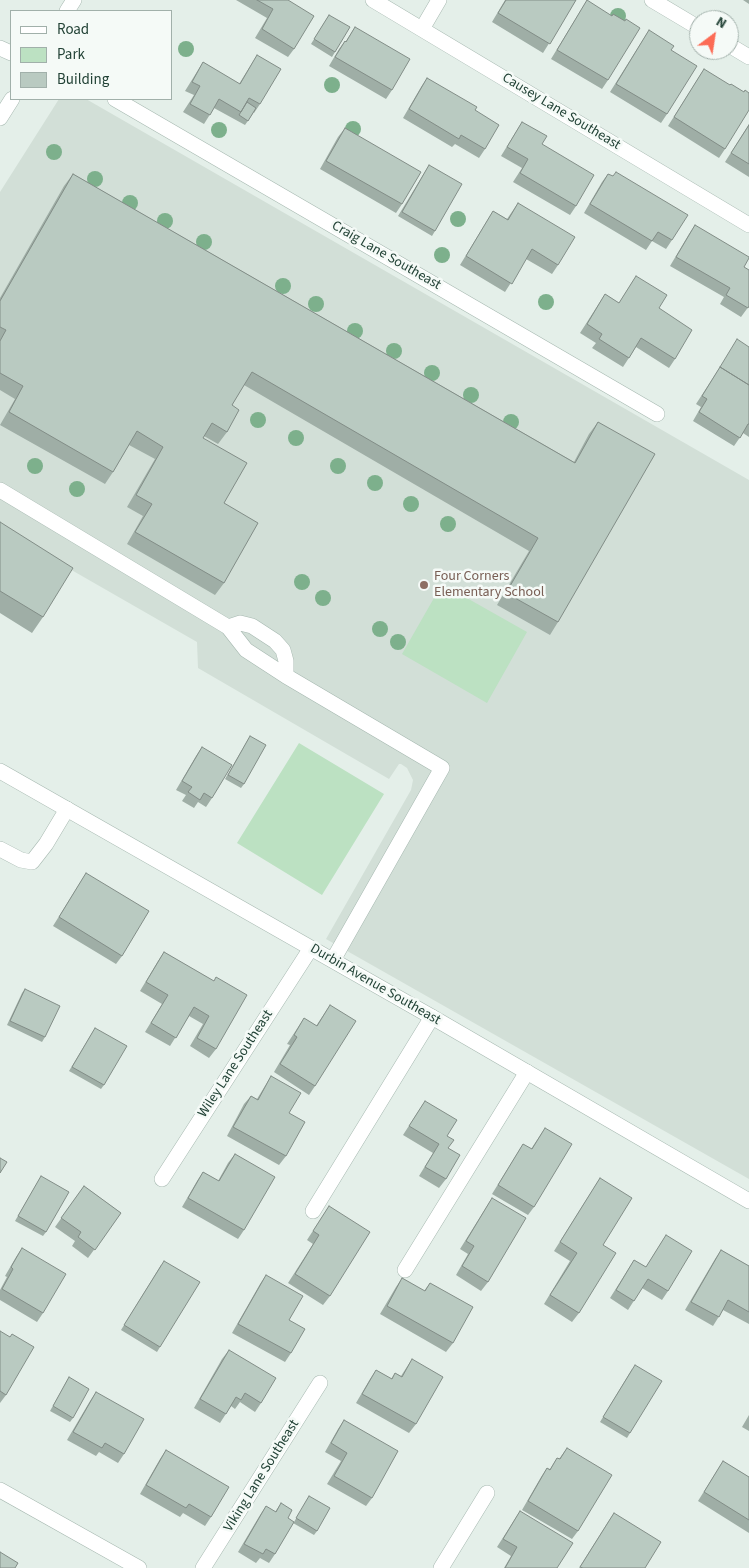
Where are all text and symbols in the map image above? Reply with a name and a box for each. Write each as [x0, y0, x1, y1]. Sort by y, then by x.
legend [10, 10, 172, 100]
north arrow [689, 10, 739, 60]
text: N [712, 12, 730, 34]
text: Road [57, 19, 89, 40]
text: Park [57, 44, 85, 65]
text: Building [57, 69, 109, 90]
street label: Causey Lane Southeast [499, 70, 623, 154]
street label: Craig Lane Southeast [328, 218, 444, 294]
place label: Four Corners Elementary School [434, 569, 544, 602]
marker: Four Corners Elementary School [418, 579, 430, 591]
street label: Durbin Avenue Southeast [307, 941, 443, 1029]
street label: Wiley Lane Southeast [195, 1007, 277, 1121]
street label: Viking Lane Southeast [221, 1417, 303, 1535]

